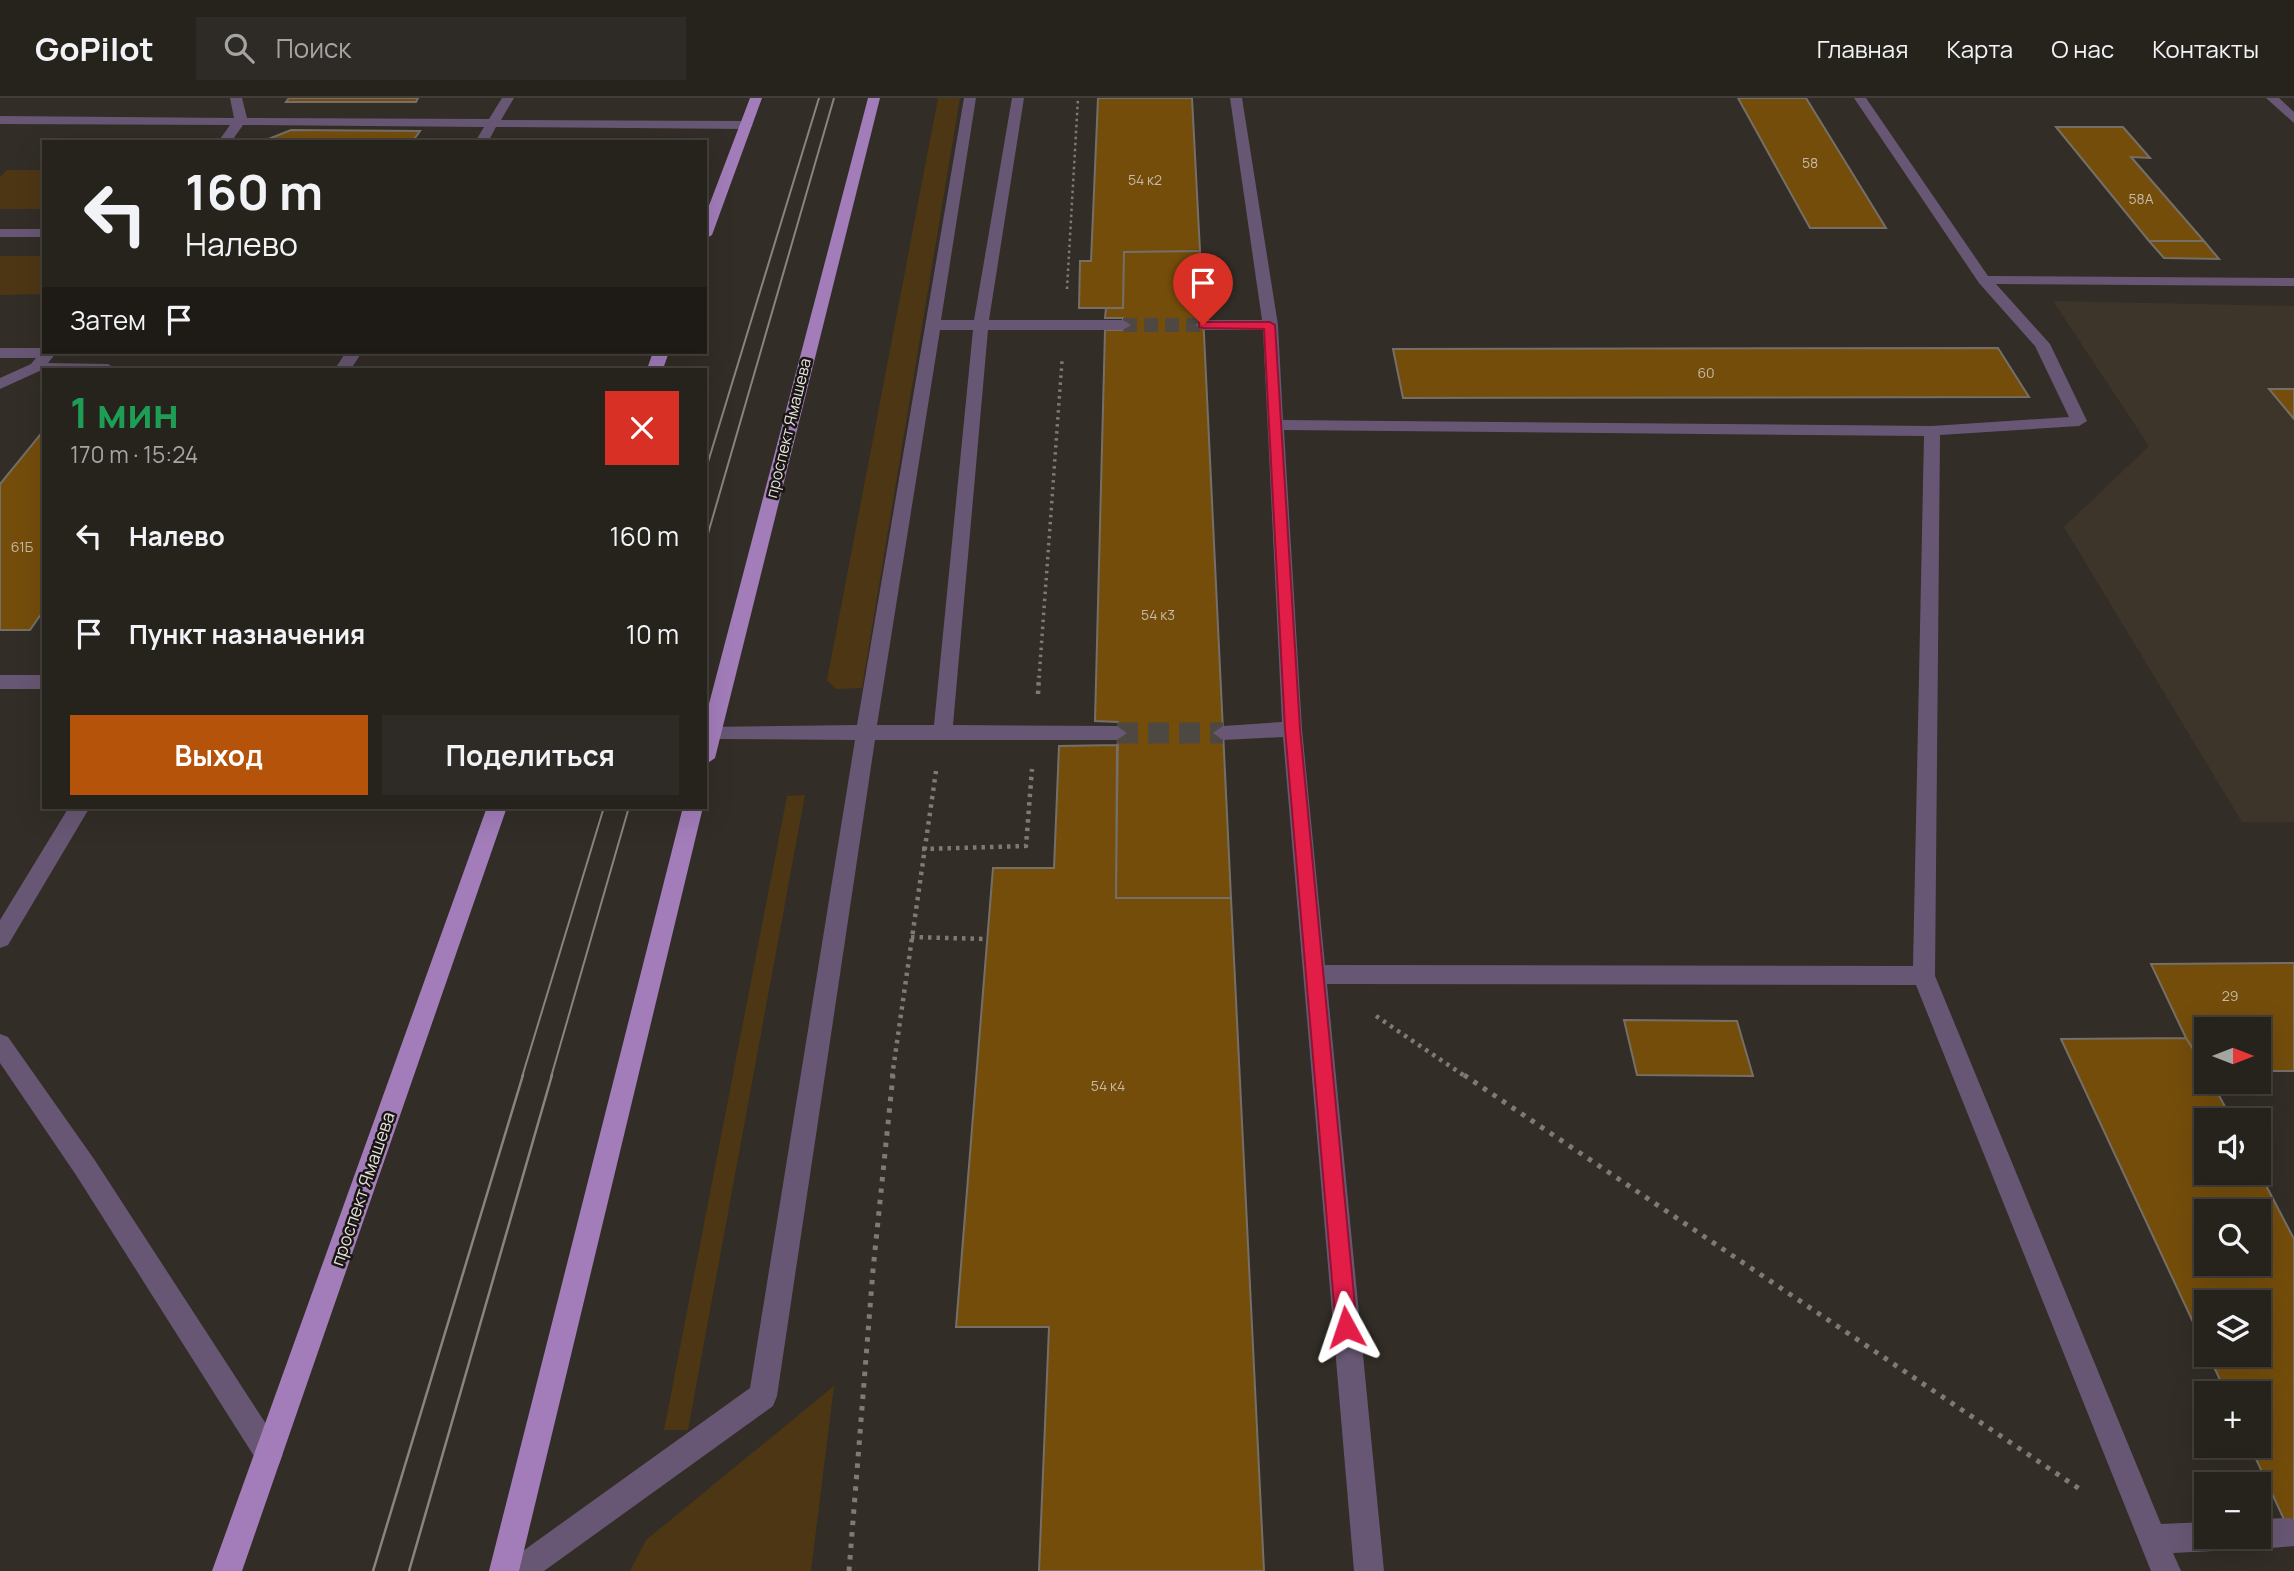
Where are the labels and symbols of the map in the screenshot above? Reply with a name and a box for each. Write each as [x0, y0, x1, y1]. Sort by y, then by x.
house number: 58 [1802, 153, 1818, 172]
house number: 54 к2 [1128, 170, 1162, 189]
house number: 58А [2128, 189, 2154, 208]
pin [1173, 253, 1233, 325]
street label: проспект Ямашева [760, 356, 816, 500]
house number: 60 [1697, 363, 1715, 382]
house number: 61Б [11, 537, 34, 556]
house number: 54 к3 [1141, 605, 1175, 624]
house number: 29 [2222, 986, 2238, 1005]
north arrow [2194, 1017, 2272, 1094]
house number: 54 к4 [1091, 1076, 1125, 1095]
street label: проспект Ямашева [324, 1108, 400, 1269]
position arrow [1309, 1290, 1383, 1364]

